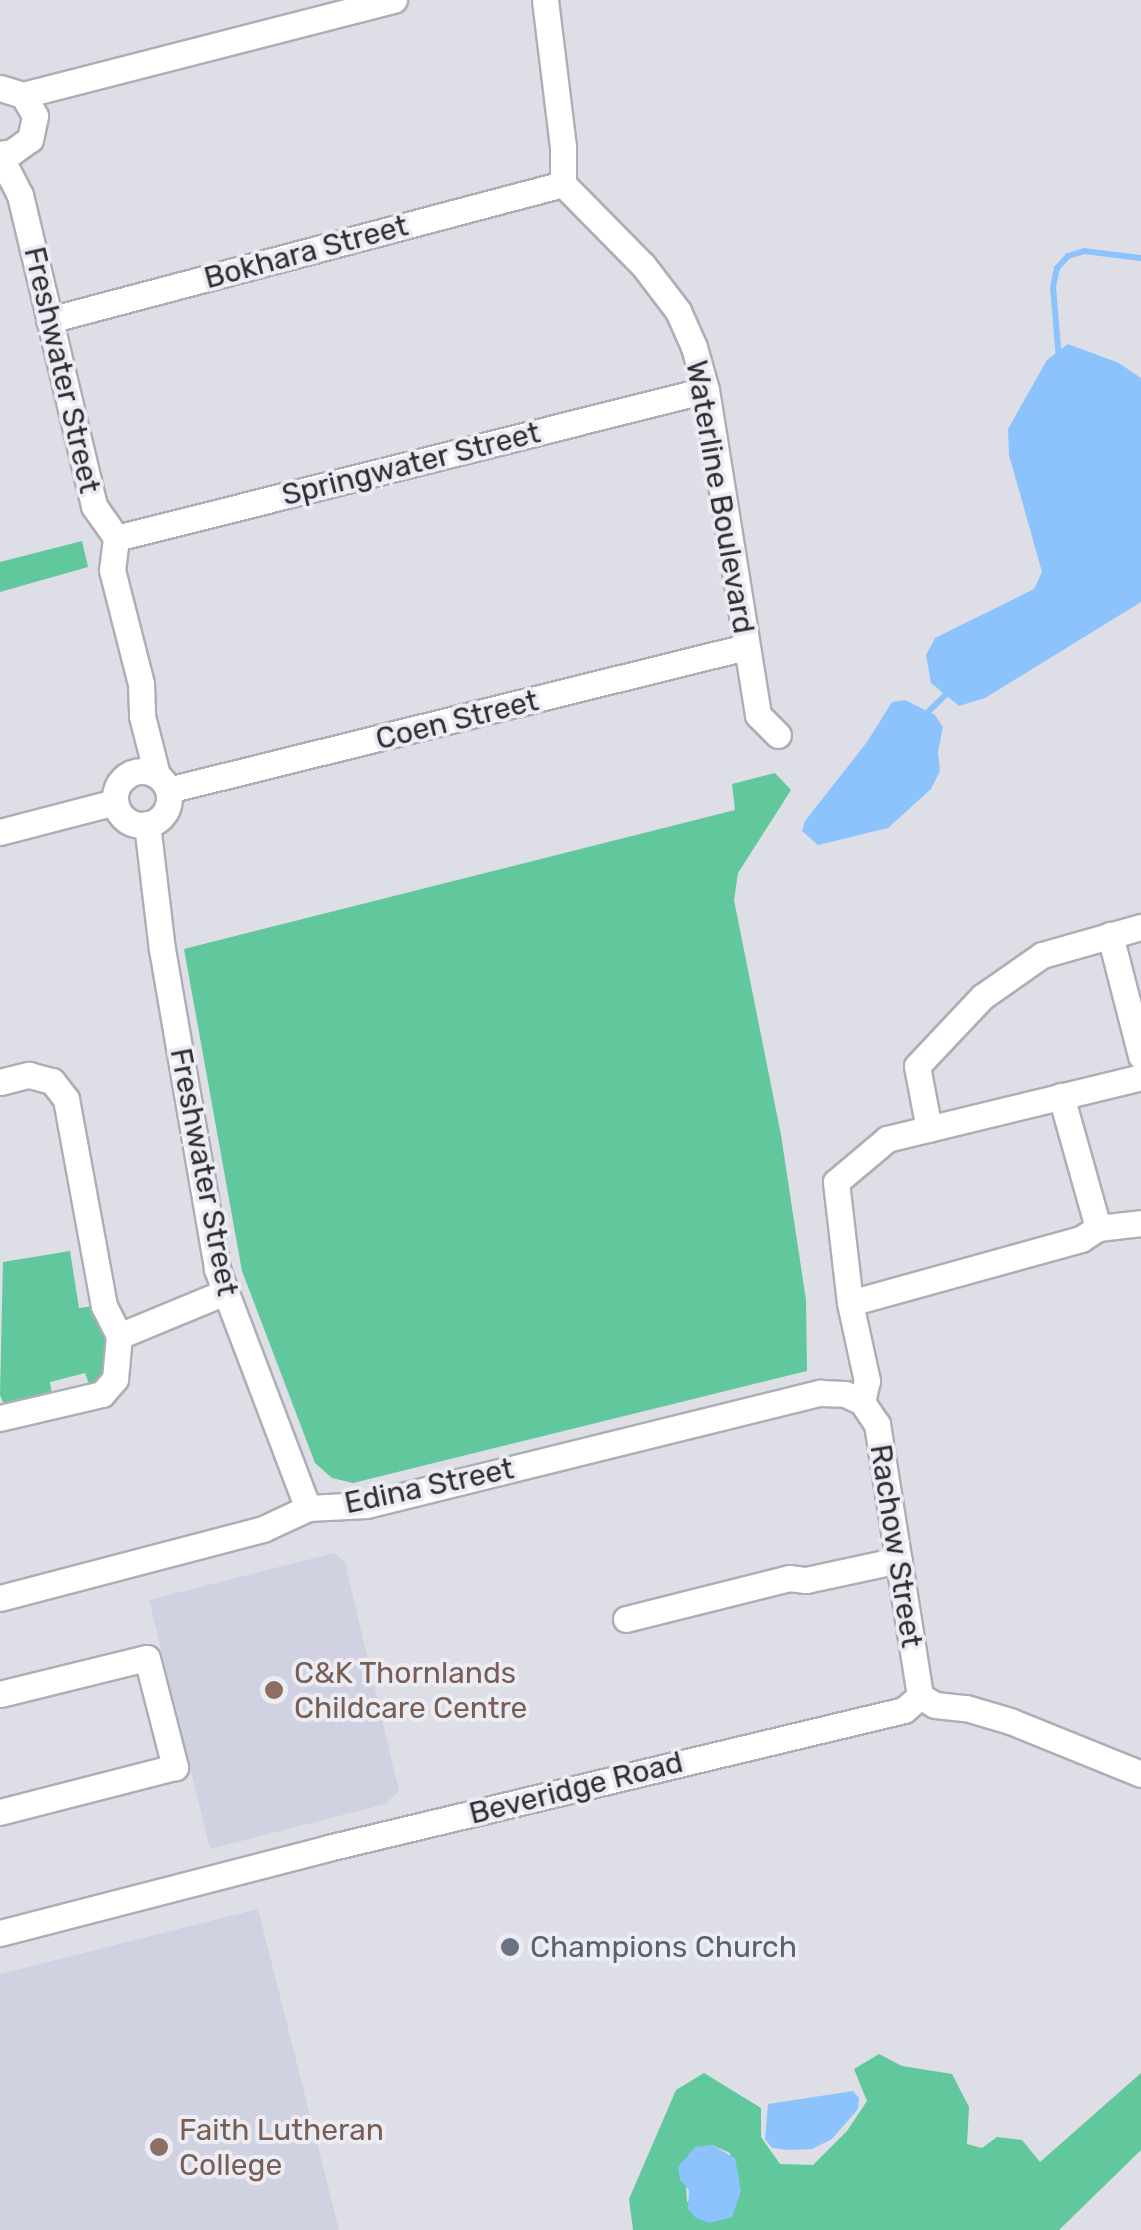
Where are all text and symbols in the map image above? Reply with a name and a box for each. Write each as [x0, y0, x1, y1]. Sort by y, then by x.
street label: Bokhara Street [200, 208, 412, 296]
street label: Freshwater Street [16, 243, 108, 497]
street label: Waterline Boulevard [678, 357, 762, 637]
street label: Springwater Street [278, 414, 544, 514]
street label: Coen Street [372, 682, 542, 758]
street label: Freshwater Street [162, 1045, 246, 1299]
street label: Rachow Street [862, 1441, 930, 1651]
street label: Edina Street [341, 1451, 517, 1521]
place label: C&K Thornlands Childcare Centre [294, 1655, 527, 1726]
marker: C&K Thornlands Childcare Centre [263, 1679, 285, 1701]
street label: Beveridge Road [465, 1744, 687, 1832]
place label: Champions Church [530, 1929, 797, 1965]
marker: Champions Church [499, 1936, 521, 1958]
place label: Faith Lutheran College [179, 2112, 384, 2182]
marker: Faith Lutheran College [148, 2136, 170, 2158]

